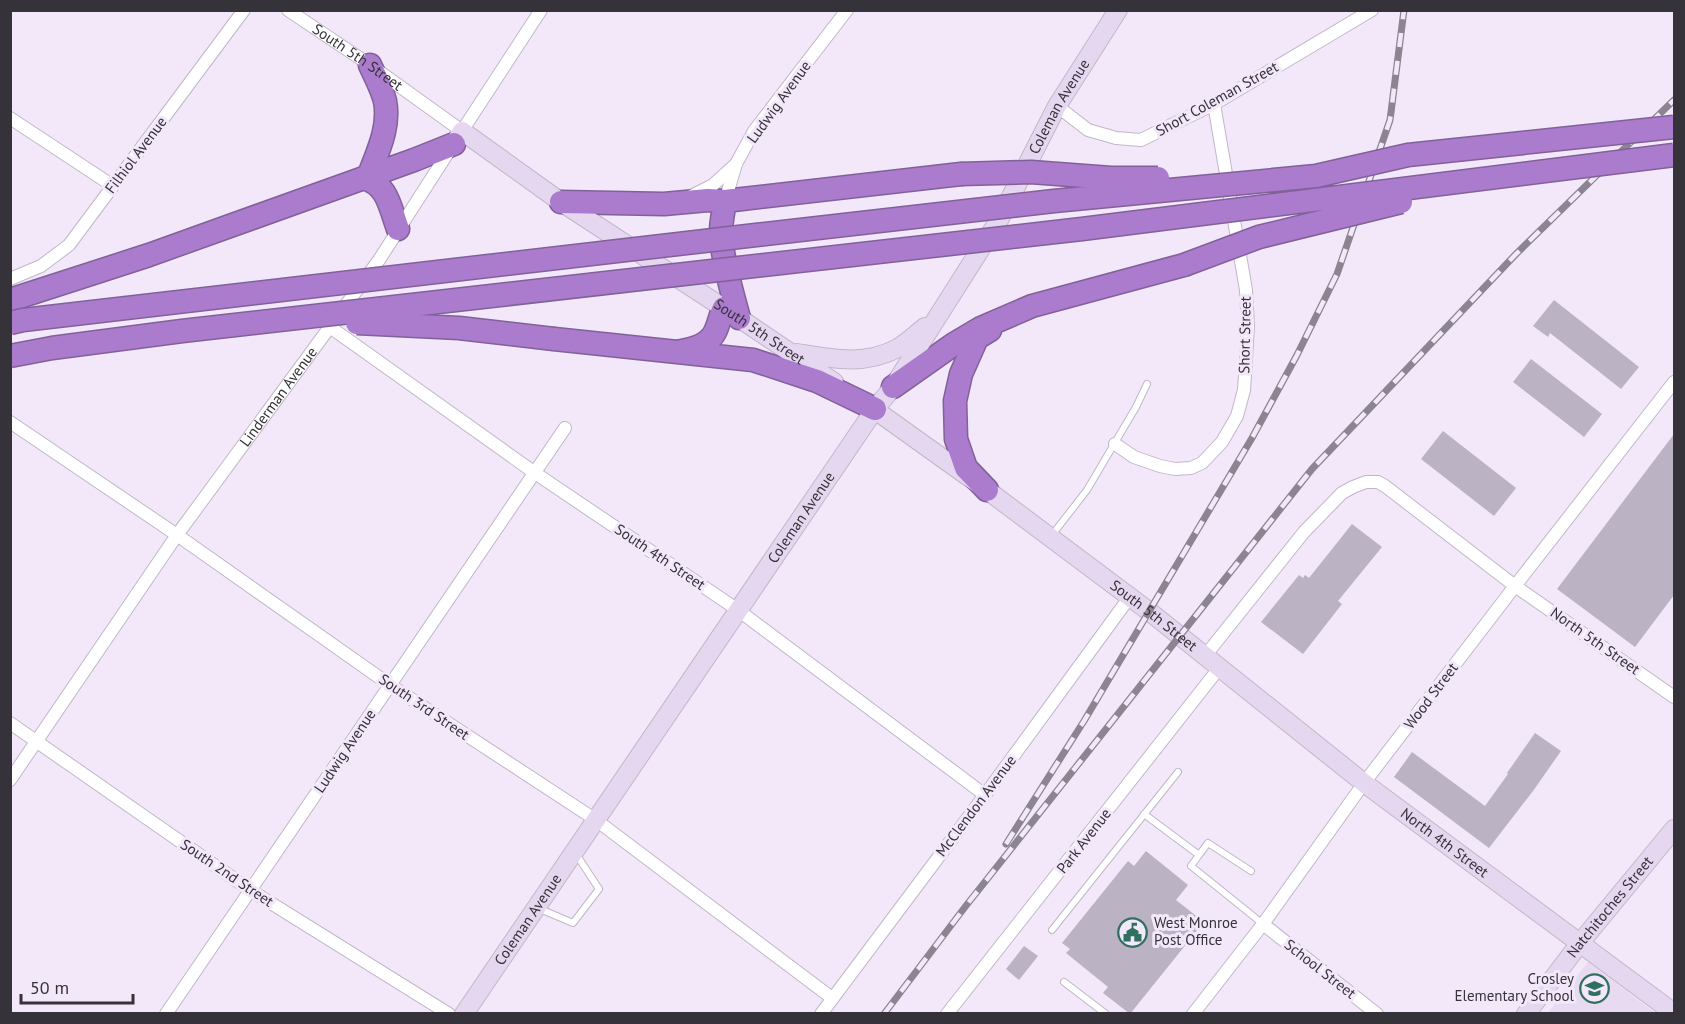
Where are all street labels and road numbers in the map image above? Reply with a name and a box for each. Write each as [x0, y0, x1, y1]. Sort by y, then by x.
street label: South 5th Street [309, 19, 407, 94]
street label: Coleman Avenue [1024, 55, 1093, 157]
street label: Ludwig Avenue [742, 57, 815, 147]
street label: Short Coleman Street [1152, 57, 1281, 140]
street label: Filhiol Avenue [101, 113, 171, 197]
street label: South 5th Street [710, 294, 809, 369]
street label: Short Street [1234, 296, 1255, 374]
street label: Linderman Avenue [235, 343, 321, 450]
street label: Coleman Avenue [763, 468, 839, 567]
street label: South 4th Street [611, 519, 709, 594]
street label: South 5th Street [1107, 576, 1201, 655]
street label: North 5th Street [1547, 603, 1644, 678]
street label: Wood Street [1399, 659, 1462, 733]
street label: South 3rd Street [375, 669, 473, 744]
street label: Ludwig Avenue [310, 705, 380, 796]
street label: McClendon Avenue [931, 751, 1020, 860]
street label: North 4th Street [1397, 803, 1493, 881]
street label: Park Avenue [1052, 804, 1115, 877]
street label: South 2nd Street [177, 834, 277, 911]
street label: Natchitoches Street [1562, 852, 1657, 961]
street label: Coleman Avenue [490, 870, 565, 969]
street label: School Street [1281, 935, 1360, 1002]

